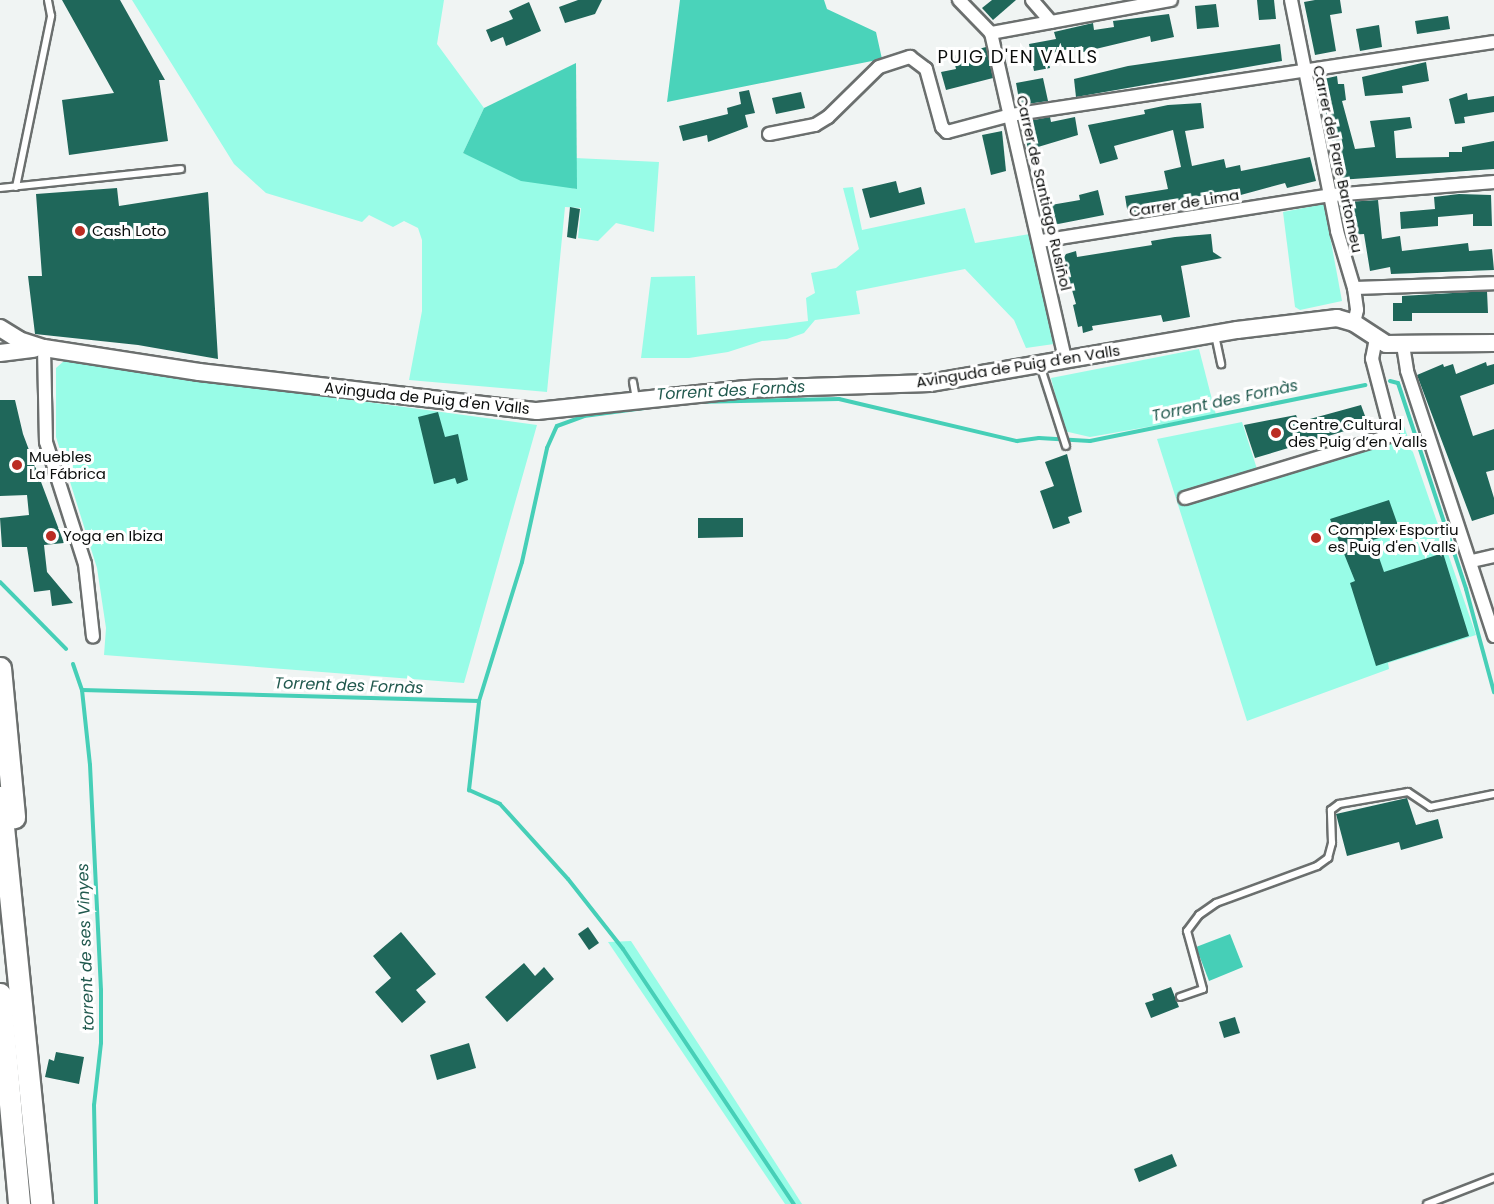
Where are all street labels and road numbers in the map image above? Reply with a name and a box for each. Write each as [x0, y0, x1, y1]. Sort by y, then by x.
street label: Carrer del Pare Bartomeu [1309, 64, 1367, 254]
street label: Carrer de Santiago Rusiñol [1013, 94, 1075, 292]
street label: Carrer de Lima [1128, 185, 1240, 221]
street label: Avinguda de Puig d'en Valls [915, 341, 1121, 391]
street label: Avinguda de Puig d'en Valls [323, 378, 531, 418]

